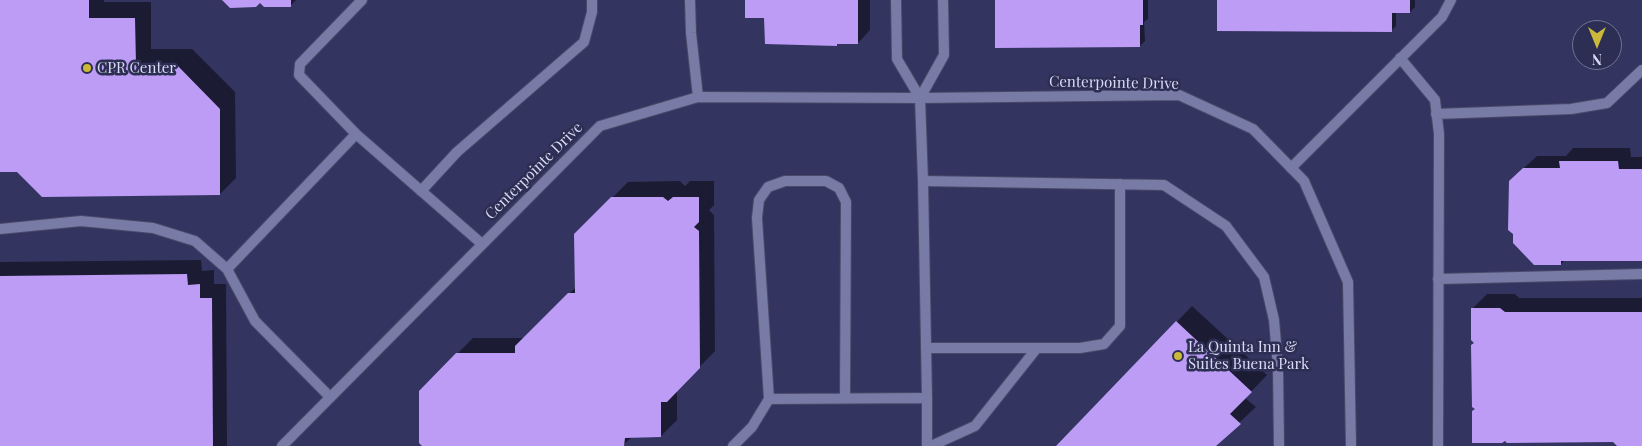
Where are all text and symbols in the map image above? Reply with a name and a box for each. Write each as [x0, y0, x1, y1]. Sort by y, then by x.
north arrow [1572, 20, 1622, 70]
text: N [1592, 50, 1602, 69]
place label: CPR Center [97, 59, 176, 77]
marker: CPR Center [81, 62, 93, 74]
street label: Centerpointe Drive [1049, 73, 1179, 93]
street label: Centerpointe Drive [482, 119, 586, 223]
place label: La Quinta Inn & Suites Buena Park [1188, 338, 1309, 373]
marker: La Quinta Inn & Suites Buena Park [1172, 350, 1184, 362]

